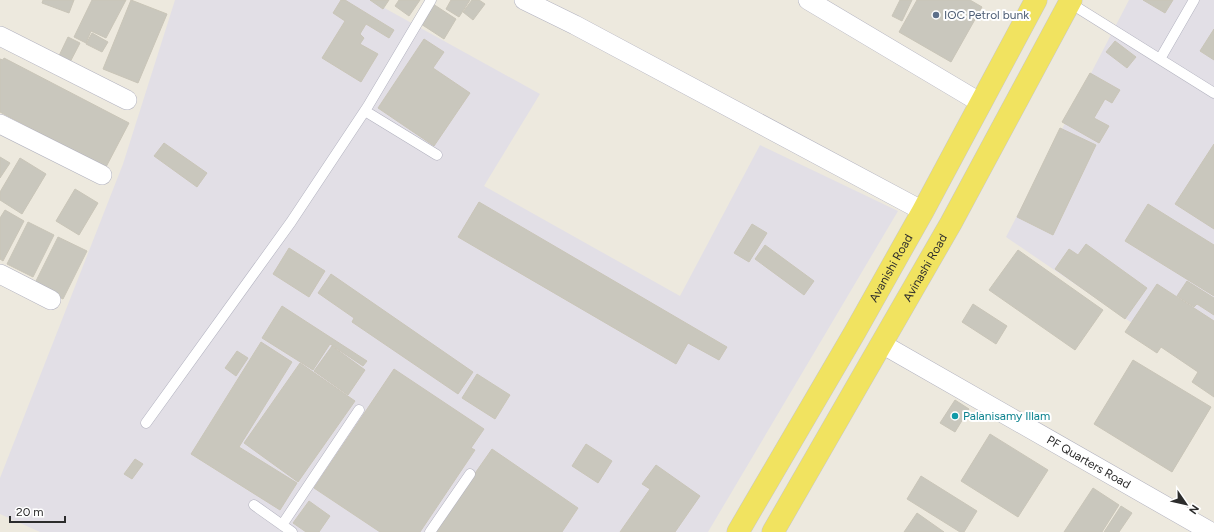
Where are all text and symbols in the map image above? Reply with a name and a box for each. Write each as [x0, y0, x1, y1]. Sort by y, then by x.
place label: IOC Petrol bunk [944, 8, 1029, 22]
marker: IOC Petrol bunk [931, 10, 941, 20]
street label: Avinashi Road [900, 231, 950, 304]
street label: Avanishi Road [866, 232, 915, 304]
place label: Palanisamy Illam [963, 409, 1050, 423]
marker: Palanisamy Illam [950, 411, 960, 421]
street label: PF Quarters Road [1044, 433, 1133, 491]
north arrow [1166, 484, 1206, 524]
scale bar [10, 498, 65, 524]
text: N [1186, 502, 1202, 516]
text: 20 m [16, 505, 44, 519]

